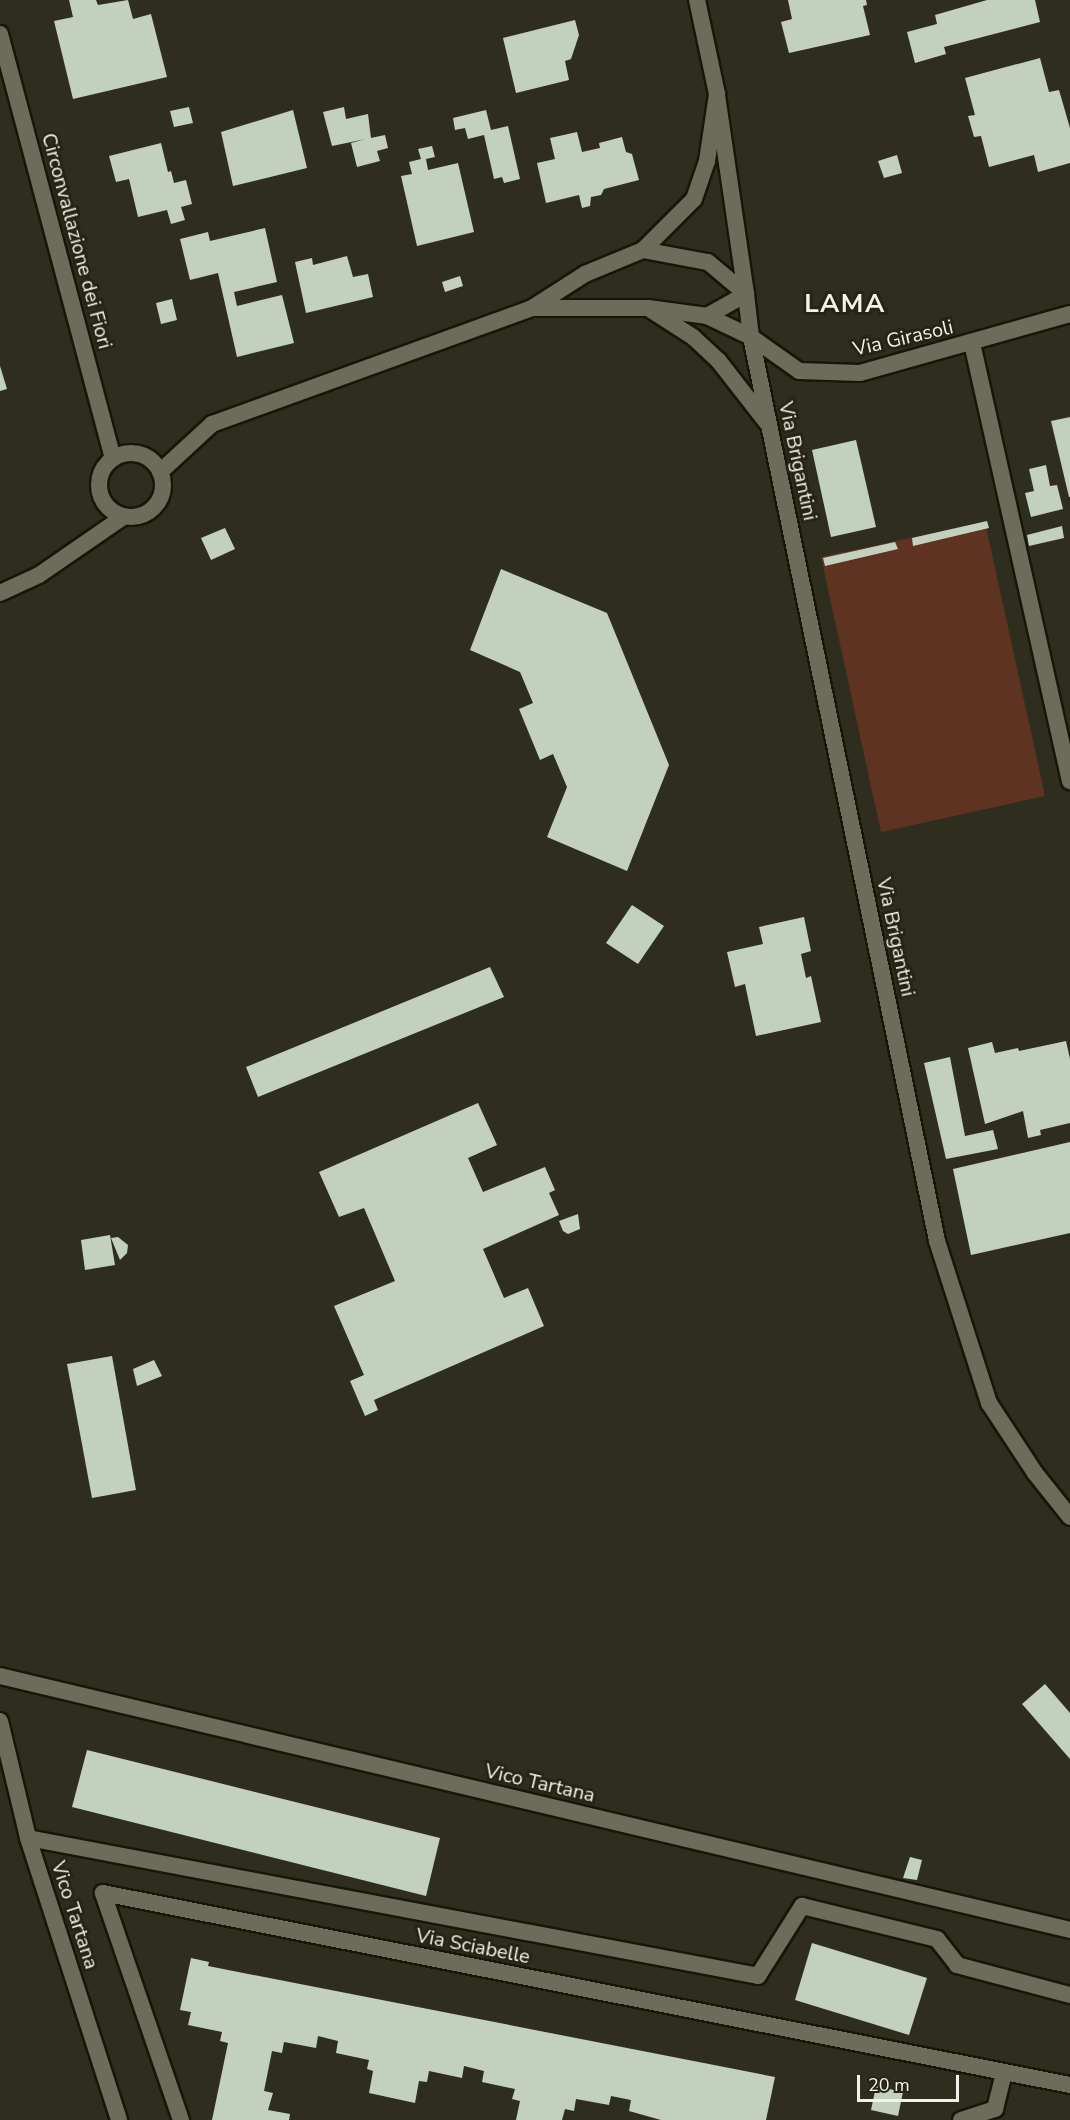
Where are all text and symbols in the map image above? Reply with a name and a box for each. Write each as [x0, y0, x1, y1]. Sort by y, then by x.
street label: Circonvallazione dei Fiori [37, 130, 117, 352]
district label: LAMA [804, 288, 886, 320]
street label: Via Girasoli [850, 315, 956, 361]
street label: Via Brigantini [774, 399, 822, 523]
street label: Via Brigantini [872, 875, 920, 999]
street label: Vico Tartana [483, 1759, 597, 1807]
street label: Vico Tartana [46, 1858, 104, 1972]
street label: Via Sciabelle [414, 1923, 532, 1969]
scale bar [860, 2063, 962, 2101]
text: 20 m [868, 2073, 910, 2097]

